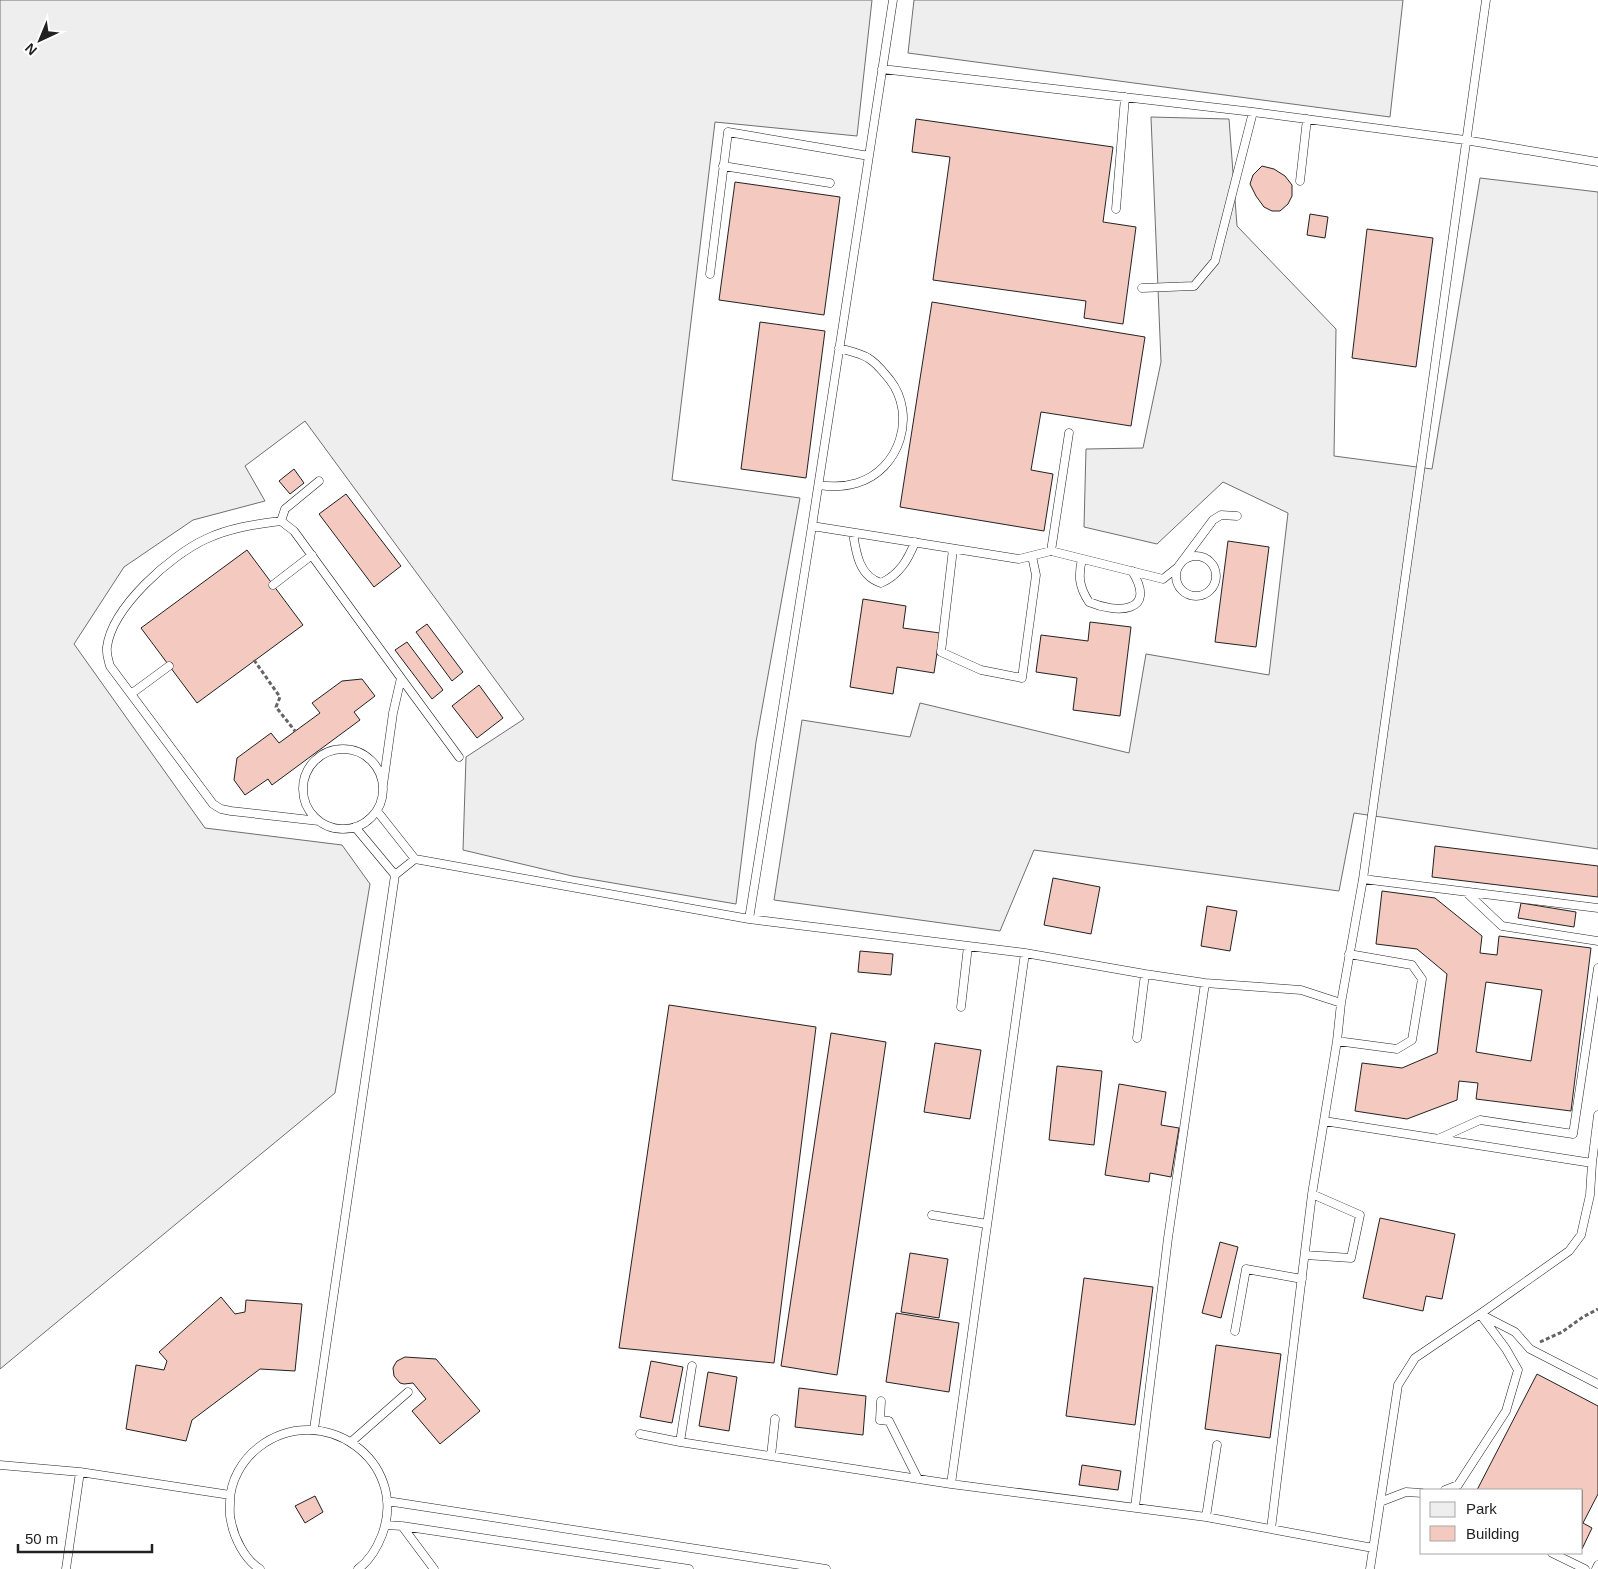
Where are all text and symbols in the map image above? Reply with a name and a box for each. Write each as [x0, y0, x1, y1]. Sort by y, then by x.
north arrow [15, 15, 65, 65]
text: N [22, 40, 40, 59]
legend [1420, 1489, 1583, 1554]
text: Park [1466, 1500, 1497, 1517]
scale bar [18, 1522, 151, 1554]
text: Building [1466, 1525, 1519, 1542]
text: 50 m [25, 1530, 58, 1547]

